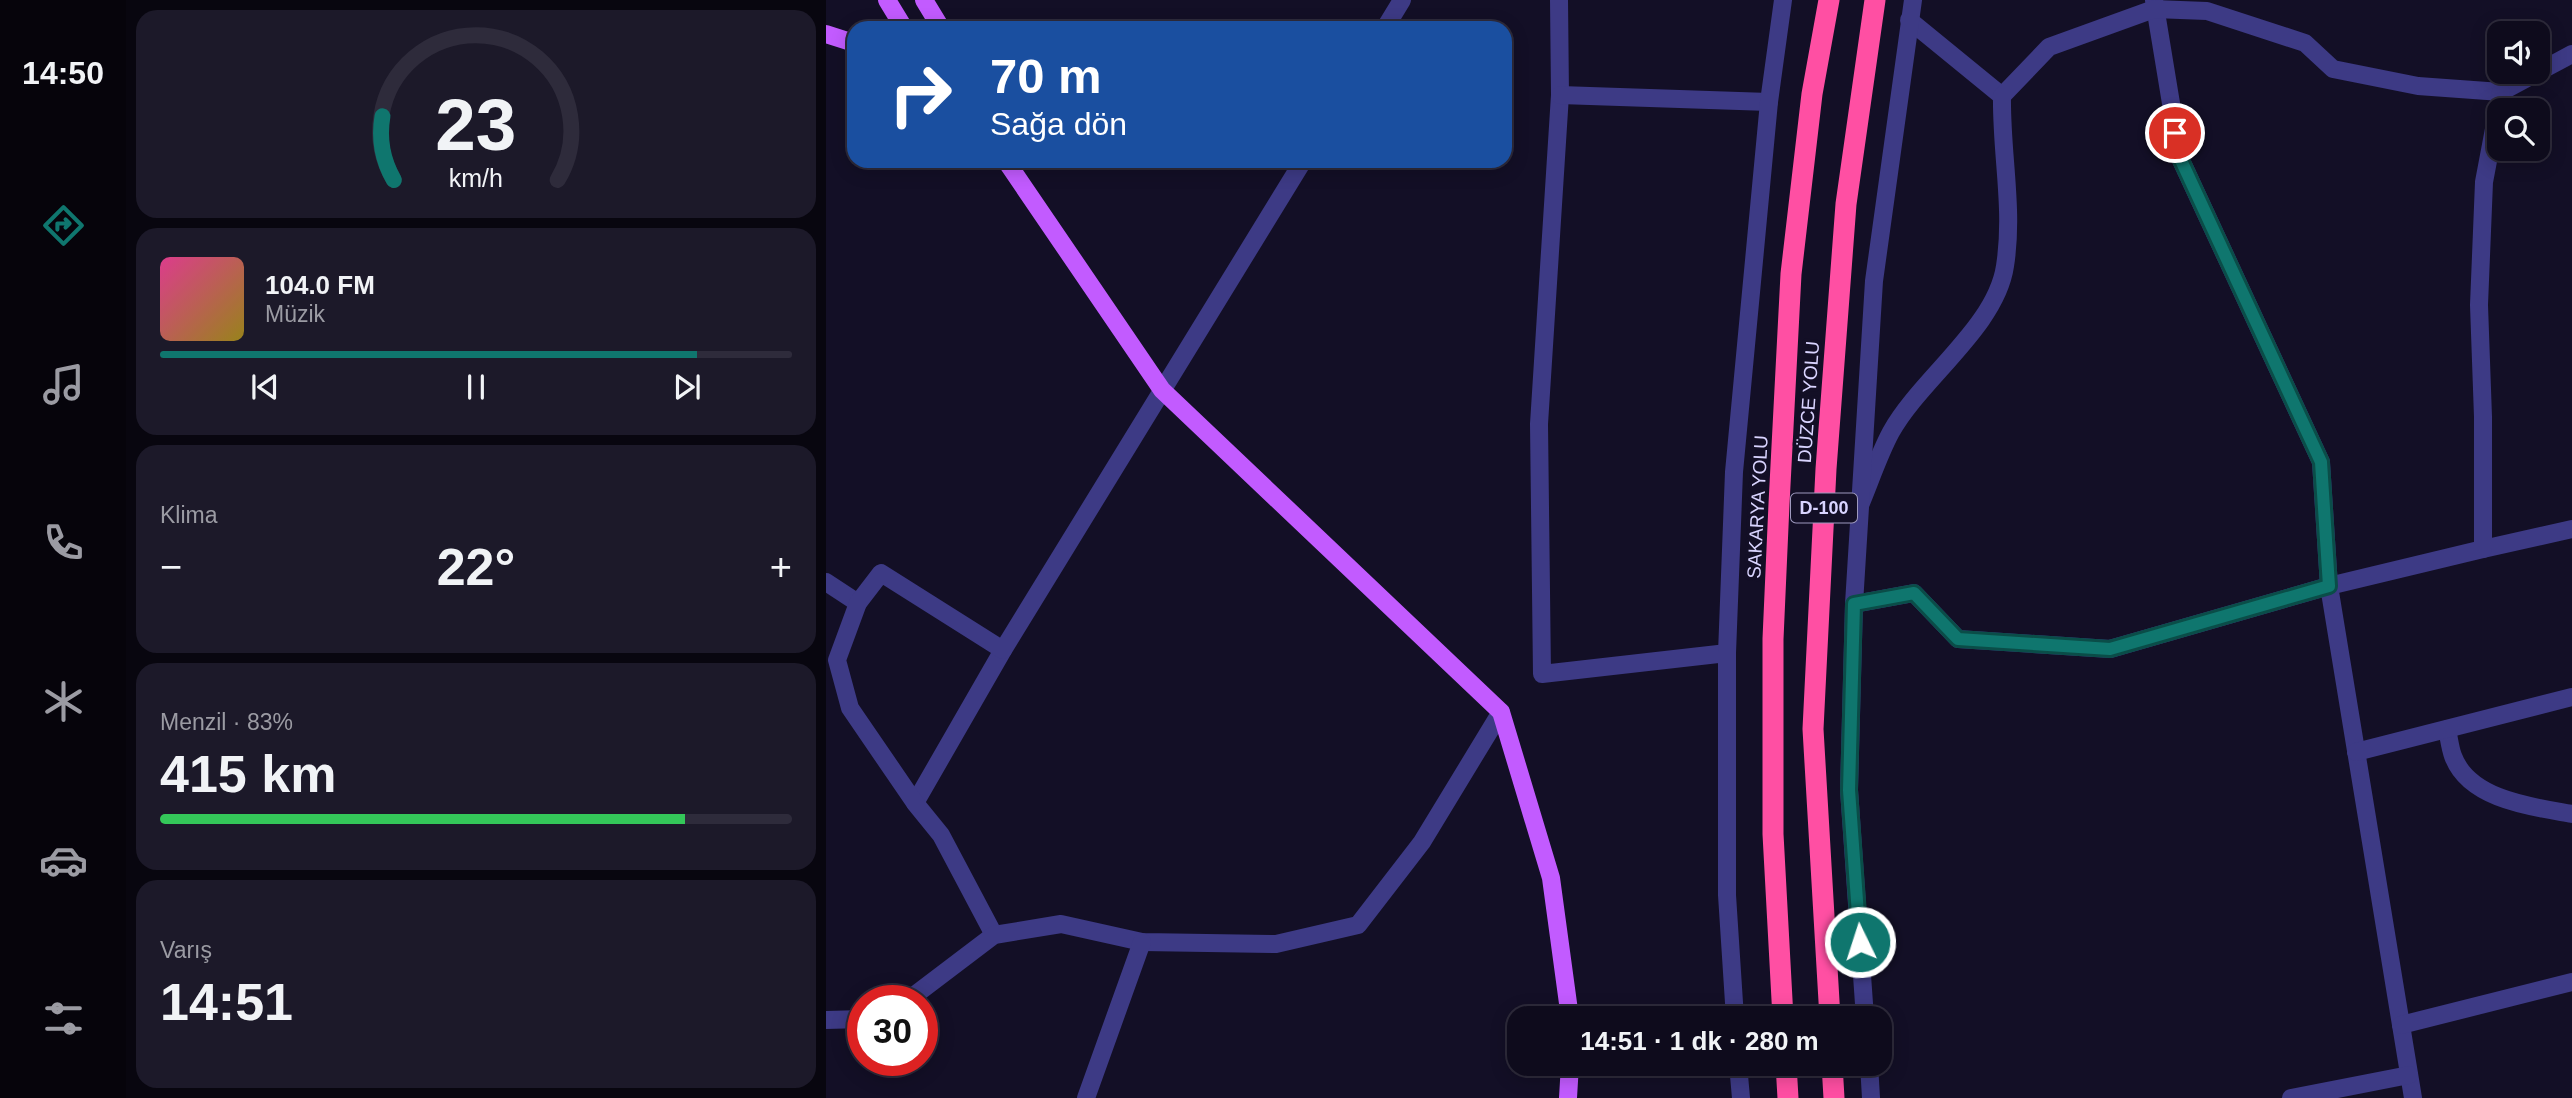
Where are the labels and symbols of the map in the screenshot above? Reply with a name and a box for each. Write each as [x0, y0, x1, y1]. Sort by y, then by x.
pin [2145, 103, 2205, 163]
street label: DÜZCE YOLU [1794, 340, 1823, 464]
street label: SAKARYA YOLU [1743, 435, 1772, 579]
road number: D-100 [1791, 494, 1857, 522]
position arrow [1823, 905, 1897, 979]
speed limit sign: 30 [847, 985, 938, 1076]

